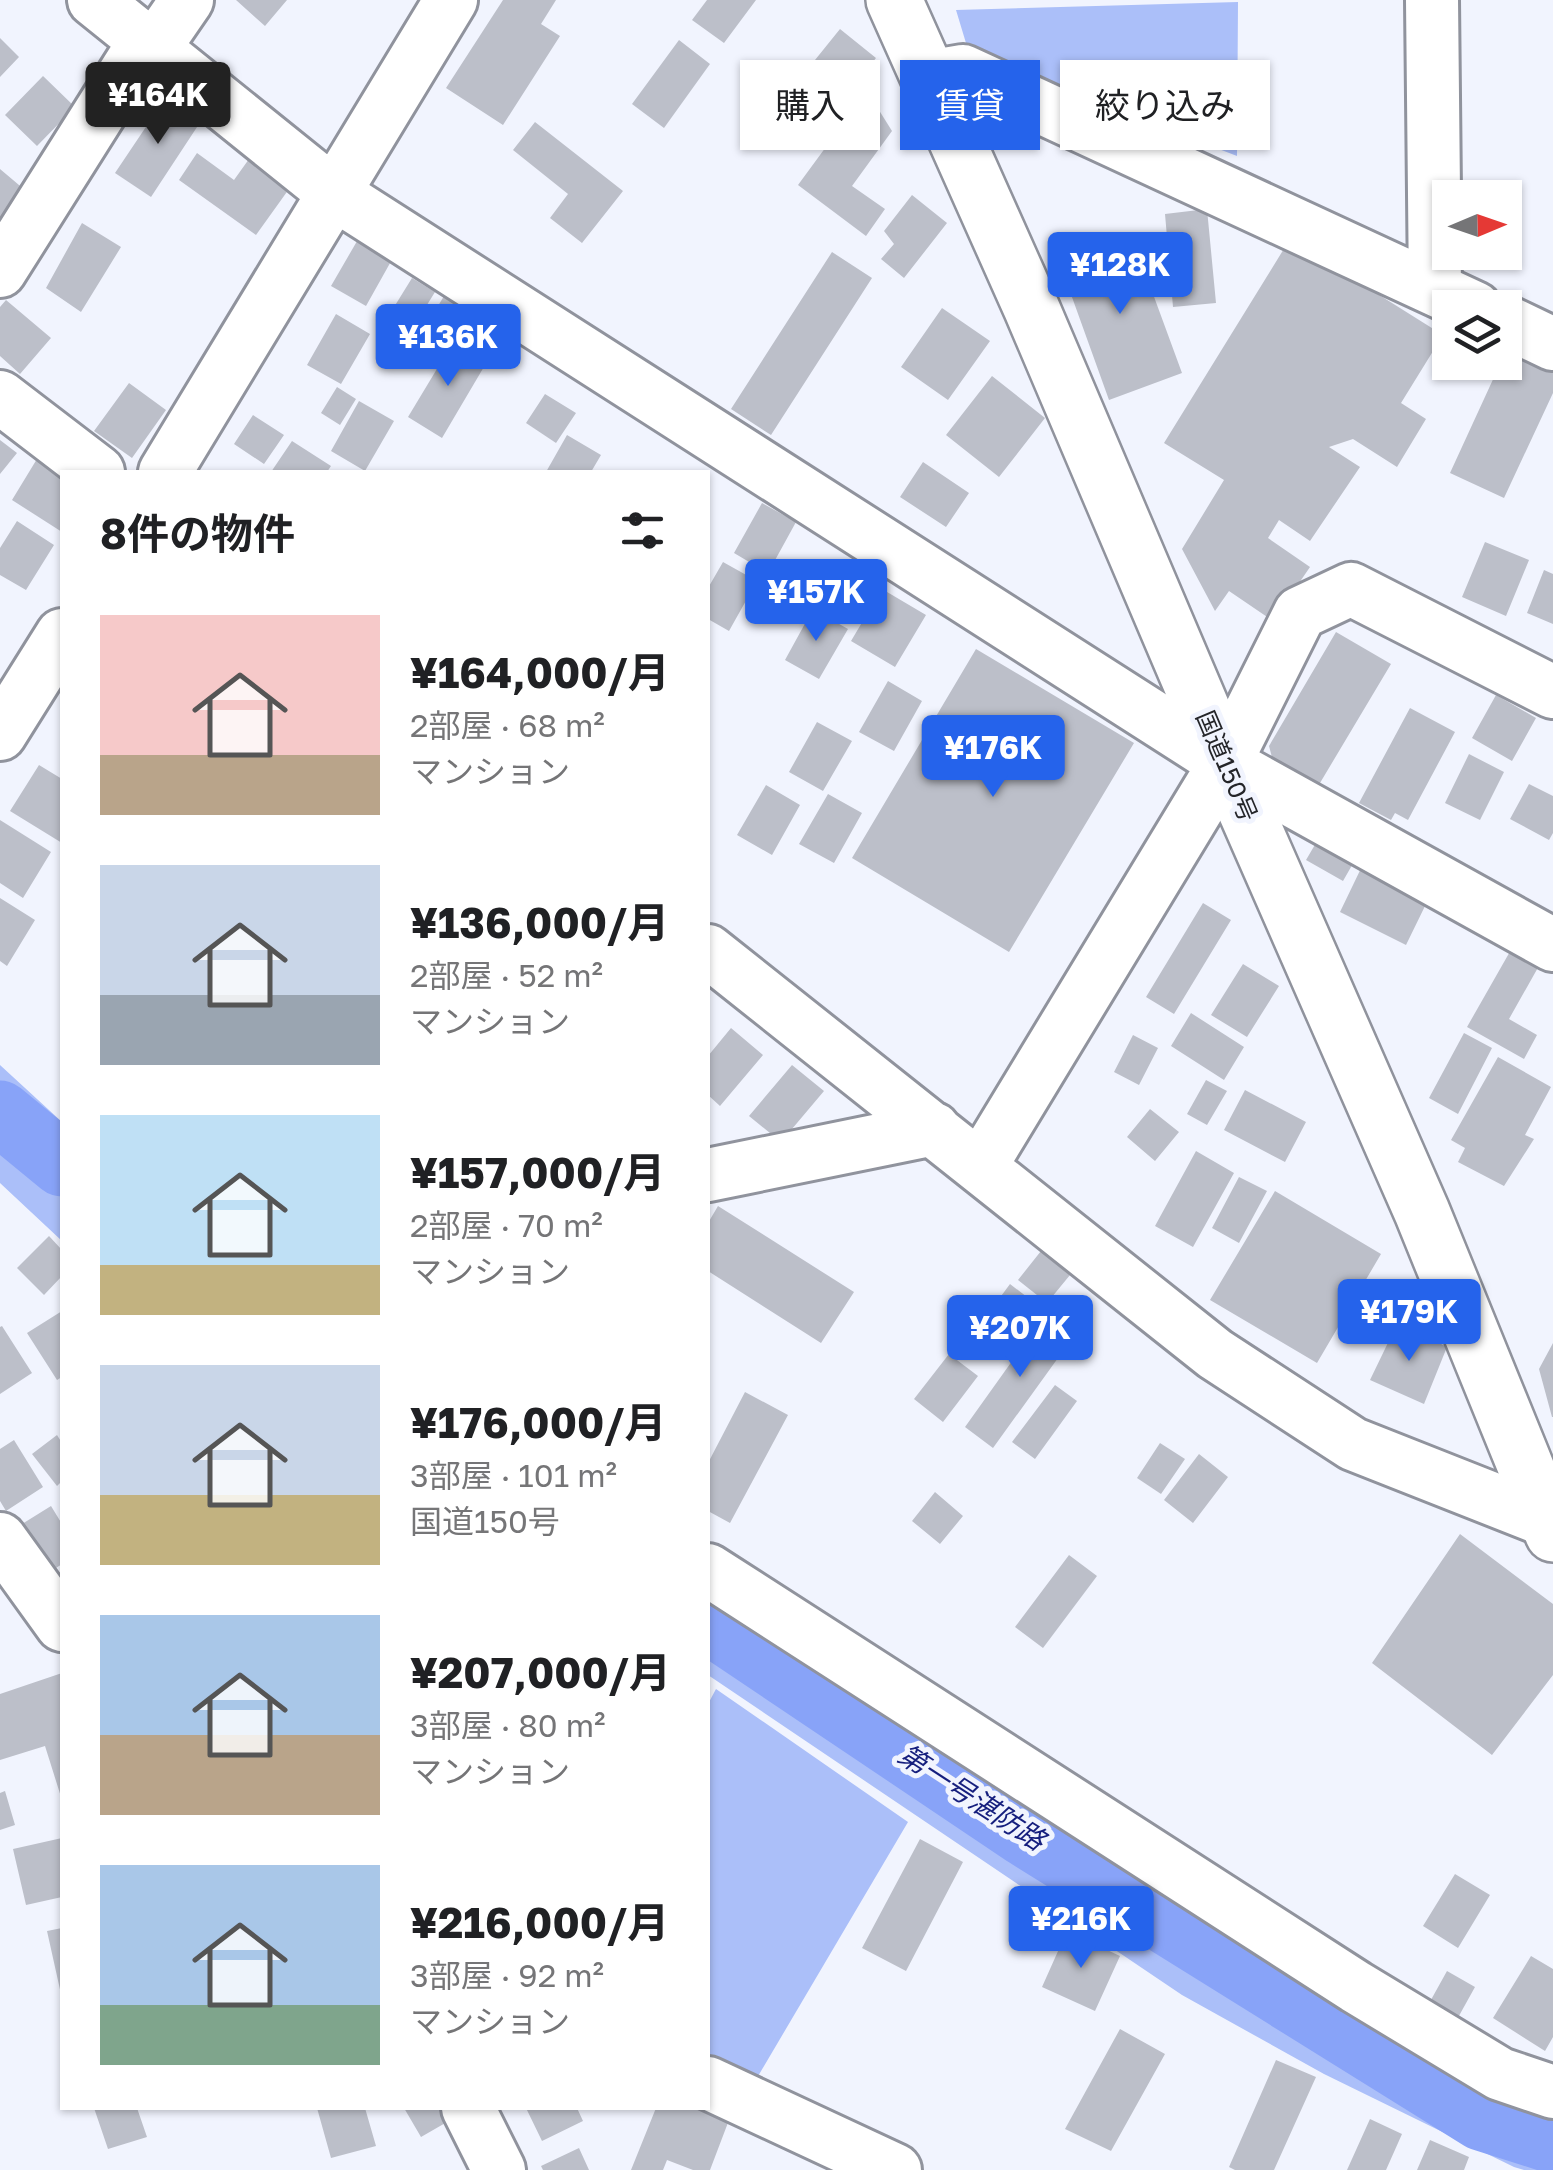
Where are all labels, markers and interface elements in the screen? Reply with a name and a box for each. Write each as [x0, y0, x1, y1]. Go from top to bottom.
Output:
chip: 購入 [740, 60, 880, 150]
chip: 賃貸 [900, 60, 1040, 150]
chip: 絞り込み [1060, 60, 1270, 150]
pin: ¥164K [88, 62, 228, 147]
text: ¥164K [107, 75, 209, 113]
north arrow [1432, 180, 1522, 270]
map controls [1432, 180, 1522, 380]
pin: ¥128K [1050, 232, 1190, 317]
text: ¥128K [1070, 245, 1170, 283]
button: layers [1432, 290, 1522, 380]
pin: ¥136K [378, 304, 518, 389]
text: ¥136K [398, 317, 498, 355]
icon: filters [615, 503, 670, 558]
text: 8件の物件 [100, 508, 295, 558]
pin: ¥157K [746, 559, 886, 644]
text: ¥157K [767, 572, 865, 610]
text: ¥164,000/月 [410, 647, 670, 697]
icon: home [180, 655, 300, 775]
text: 2部屋 · 68 m² [410, 706, 605, 744]
street label: 国道150号 [1190, 706, 1265, 826]
pin: ¥176K [923, 715, 1063, 800]
text: ¥176K [944, 728, 1042, 766]
text: マンション [410, 752, 570, 790]
text: ¥136,000/月 [410, 897, 669, 947]
icon: home [180, 905, 300, 1025]
text: 2部屋 · 52 m² [410, 956, 603, 994]
text: マンション [410, 1002, 570, 1040]
text: ¥157,000/月 [410, 1147, 665, 1197]
icon: home [180, 1155, 300, 1275]
text: 2部屋 · 70 m² [410, 1206, 603, 1244]
text: マンション [410, 1252, 570, 1290]
pin: ¥179K [1339, 1279, 1479, 1364]
text: ¥179K [1360, 1292, 1458, 1330]
pin: ¥207K [950, 1295, 1090, 1380]
text: ¥207K [969, 1308, 1071, 1346]
text: ¥176,000/月 [410, 1397, 666, 1447]
icon: home [180, 1405, 300, 1525]
text: 3部屋 · 101 m² [410, 1456, 617, 1494]
text: 国道150号 [410, 1502, 560, 1540]
text: ¥207,000/月 [410, 1647, 671, 1697]
icon: home [180, 1655, 300, 1775]
text: 3部屋 · 80 m² [410, 1706, 606, 1744]
water label: 第一号湛防路 [893, 1737, 1053, 1857]
text: マンション [410, 1752, 570, 1790]
pin: ¥216K [1011, 1886, 1151, 1971]
text: ¥216,000/月 [410, 1897, 669, 1947]
text: ¥216K [1031, 1899, 1131, 1937]
icon: home [180, 1905, 300, 2025]
text: 3部屋 · 92 m² [410, 1956, 604, 1994]
text: マンション [410, 2002, 570, 2040]

